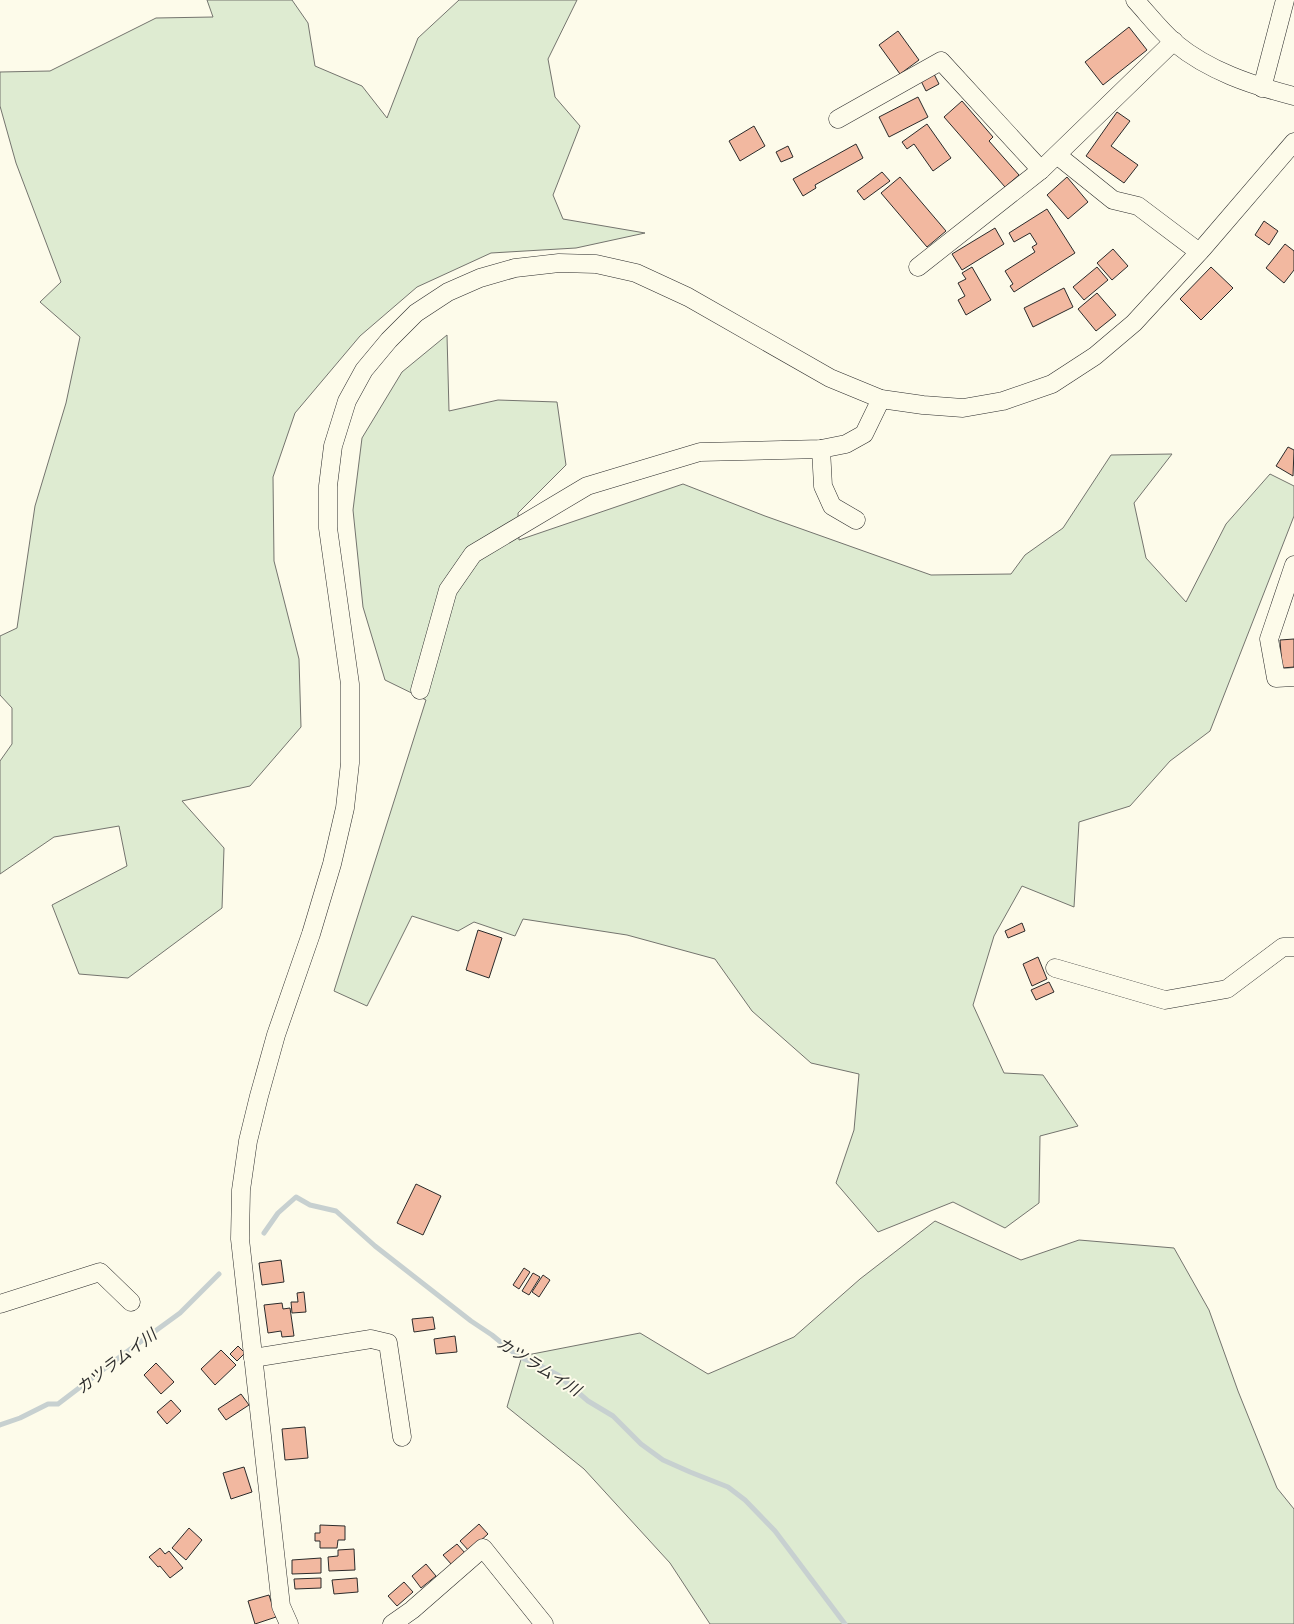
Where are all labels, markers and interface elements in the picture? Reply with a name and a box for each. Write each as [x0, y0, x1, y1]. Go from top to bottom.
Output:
water label: カツラムイ川 [71, 1322, 162, 1399]
water label: カツラムイ川 [493, 1331, 587, 1402]

